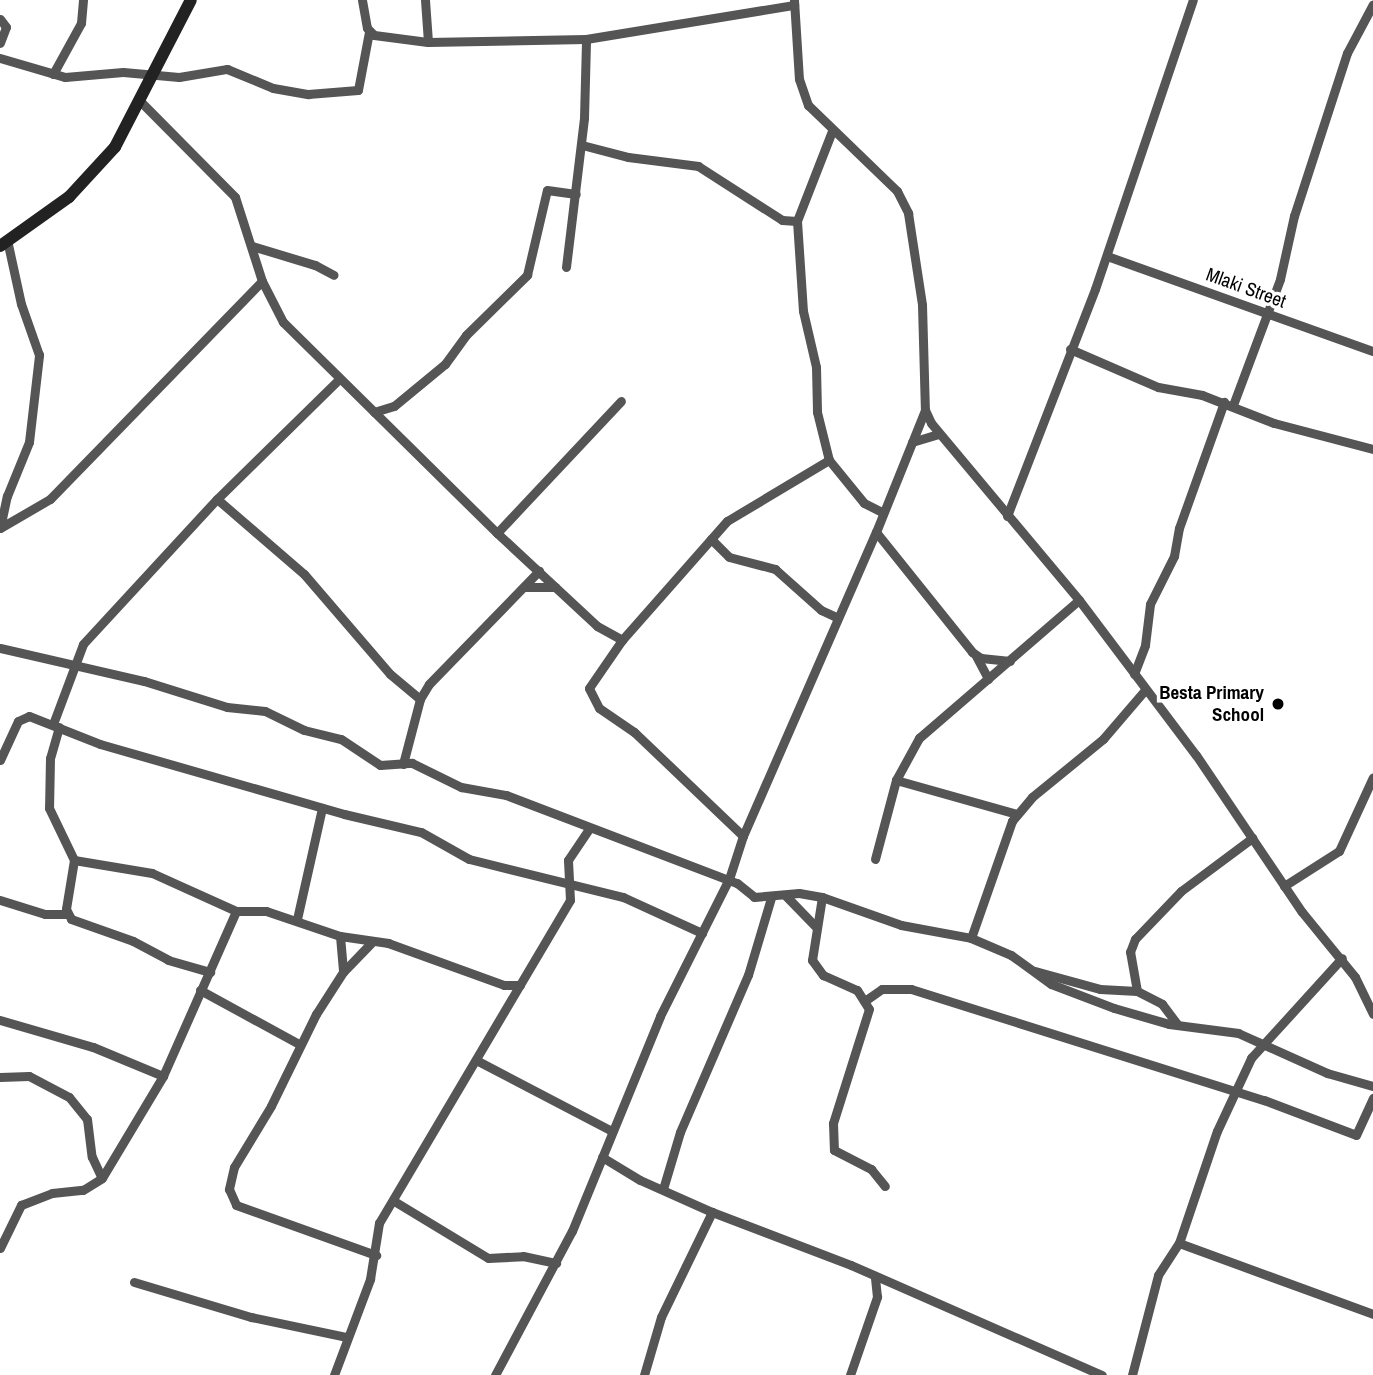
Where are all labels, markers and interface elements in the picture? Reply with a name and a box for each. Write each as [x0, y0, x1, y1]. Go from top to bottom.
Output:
street label: Mlaki Street [1203, 263, 1289, 313]
place label: Besta Primary School [1159, 682, 1264, 726]
marker: Besta Primary School [1270, 696, 1286, 712]

